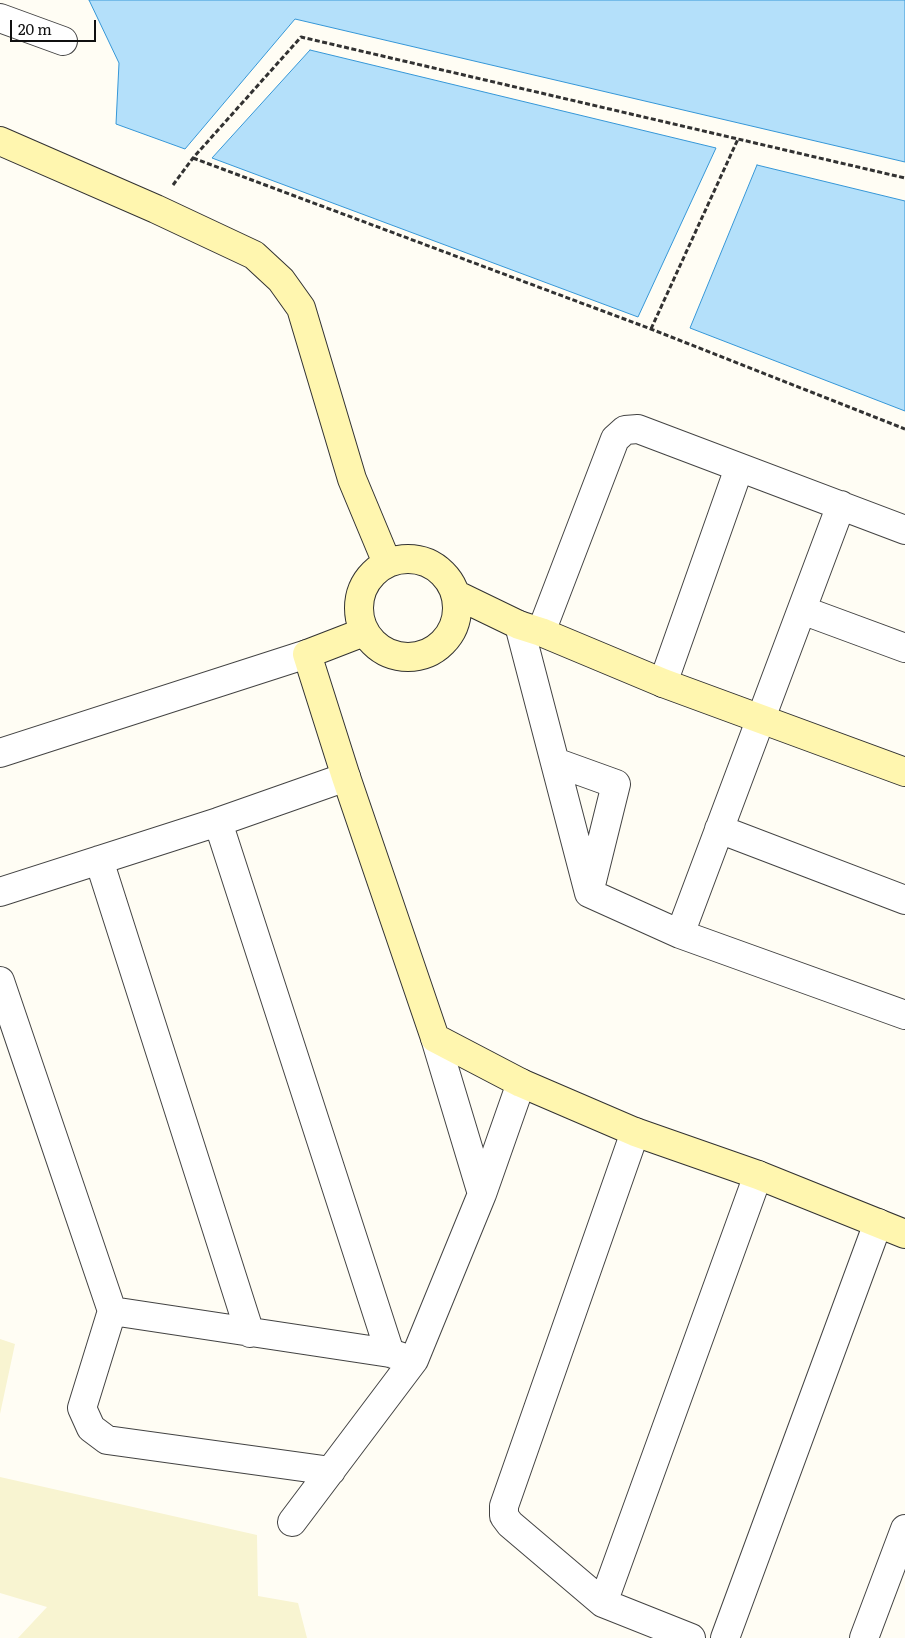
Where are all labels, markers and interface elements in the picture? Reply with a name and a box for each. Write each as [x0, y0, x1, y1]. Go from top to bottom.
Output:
scale bar [12, 10, 99, 42]
text: 20 m [18, 17, 52, 40]

